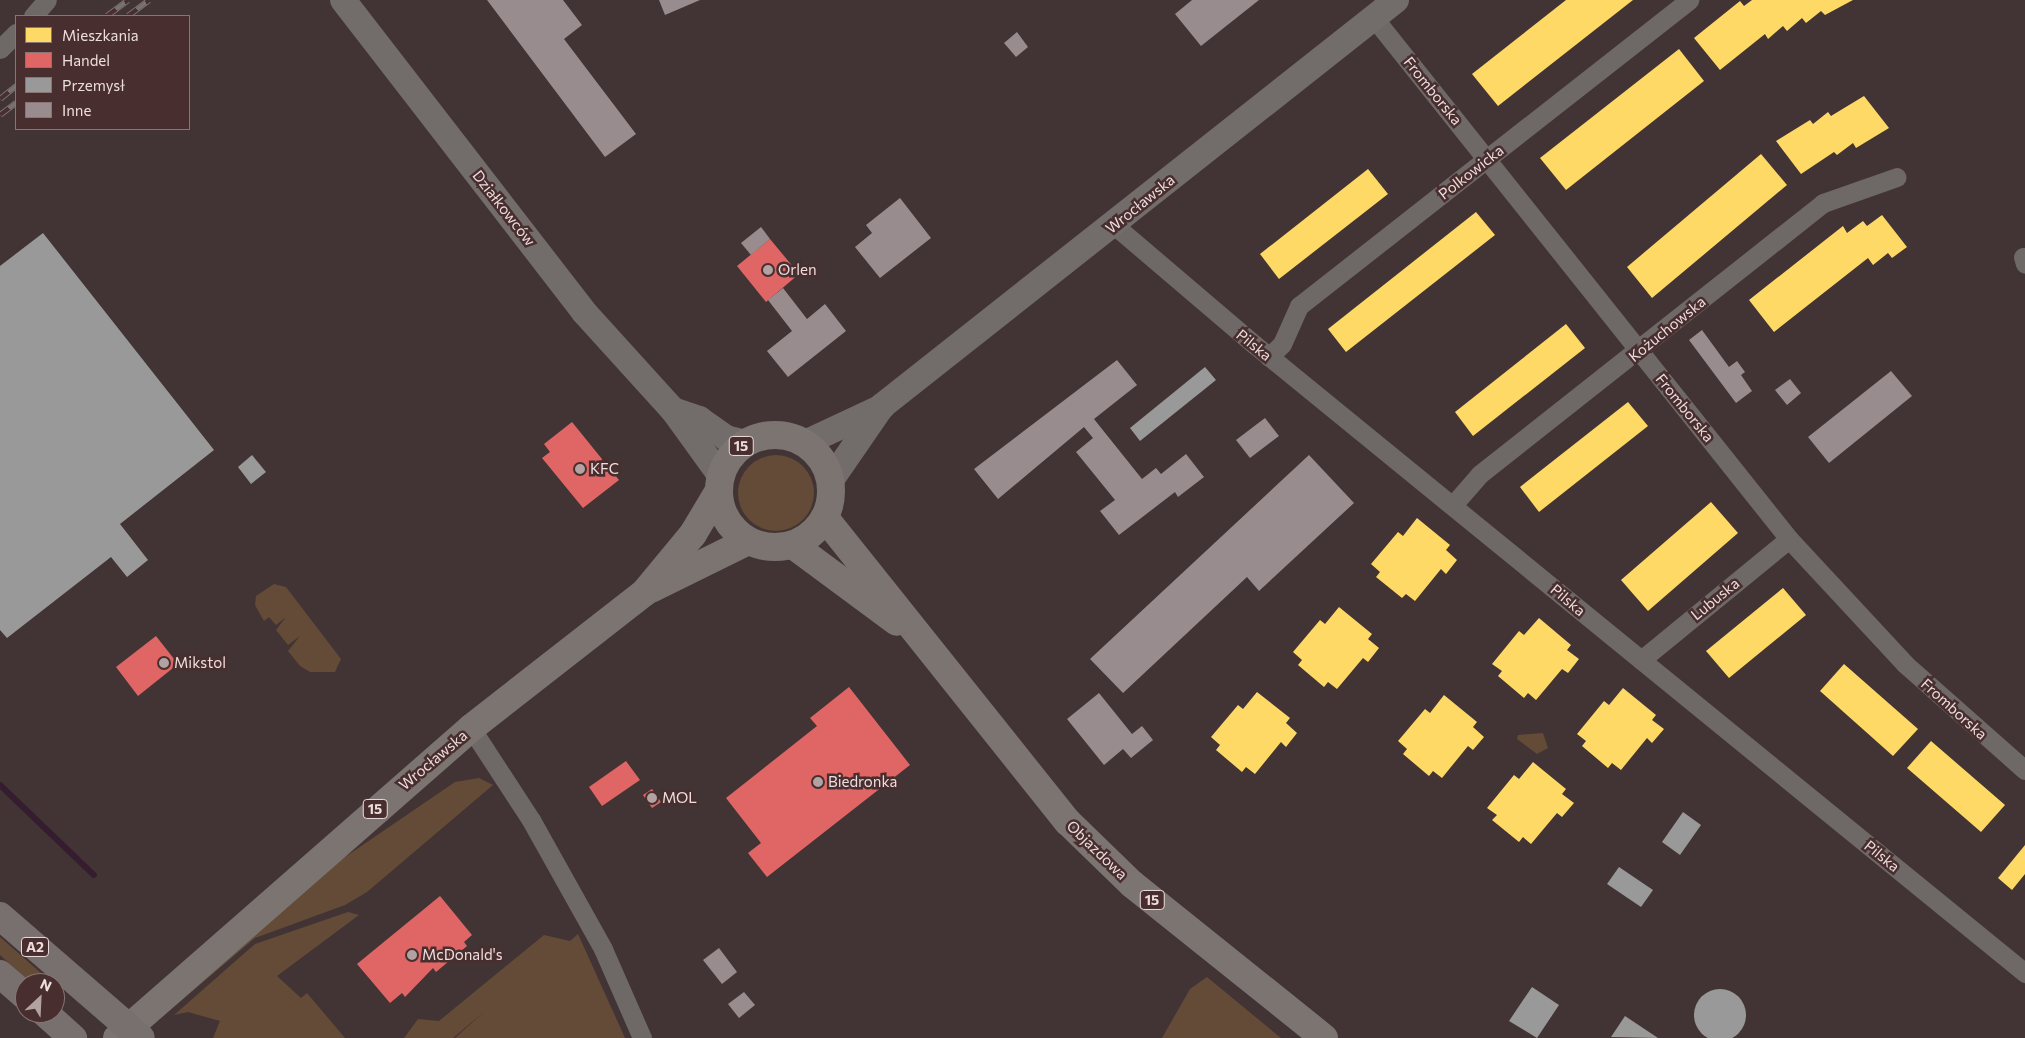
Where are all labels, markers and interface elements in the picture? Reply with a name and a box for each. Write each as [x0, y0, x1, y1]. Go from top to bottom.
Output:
legend [15, 15, 190, 130]
text: Mieszkania [62, 26, 139, 44]
text: Handel [62, 51, 110, 69]
street label: Fromborska [1400, 53, 1466, 129]
text: Przemysł [62, 76, 125, 94]
text: Inne [62, 101, 91, 119]
street label: Polkowicka [1435, 141, 1507, 203]
street label: Działkowców [469, 167, 539, 249]
street label: Wrocławska [1102, 171, 1178, 237]
place label: Orlen [778, 261, 817, 279]
marker: Orlen [762, 264, 774, 276]
street label: Kożuchowska [1625, 292, 1709, 366]
street label: Pilska [1233, 325, 1275, 365]
street label: Fromborska [1652, 370, 1718, 446]
road number: 15 [728, 434, 754, 458]
place label: KFC [590, 460, 619, 478]
marker: KFC [574, 463, 586, 475]
street label: Lubuska [1687, 574, 1743, 624]
street label: Pilska [1547, 580, 1589, 620]
place label: Mikstol [174, 654, 226, 672]
marker: Mikstol [158, 657, 170, 669]
street label: Fromborska [1917, 675, 1991, 743]
street label: Wrocławska [395, 726, 471, 794]
place label: Biedronka [828, 773, 897, 791]
marker: Biedronka [812, 776, 824, 788]
place label: MOL [662, 789, 697, 807]
marker: MOL [646, 792, 658, 804]
road number: 15 [362, 798, 388, 821]
street label: Objazdowa [1063, 817, 1131, 883]
street label: Pilska [1861, 836, 1903, 876]
road number: 15 [1140, 888, 1164, 912]
road number: A2 [20, 936, 50, 959]
place label: McDonald's [422, 946, 503, 964]
marker: McDonald's [406, 949, 418, 961]
north arrow [15, 973, 65, 1023]
text: N [38, 975, 54, 995]

